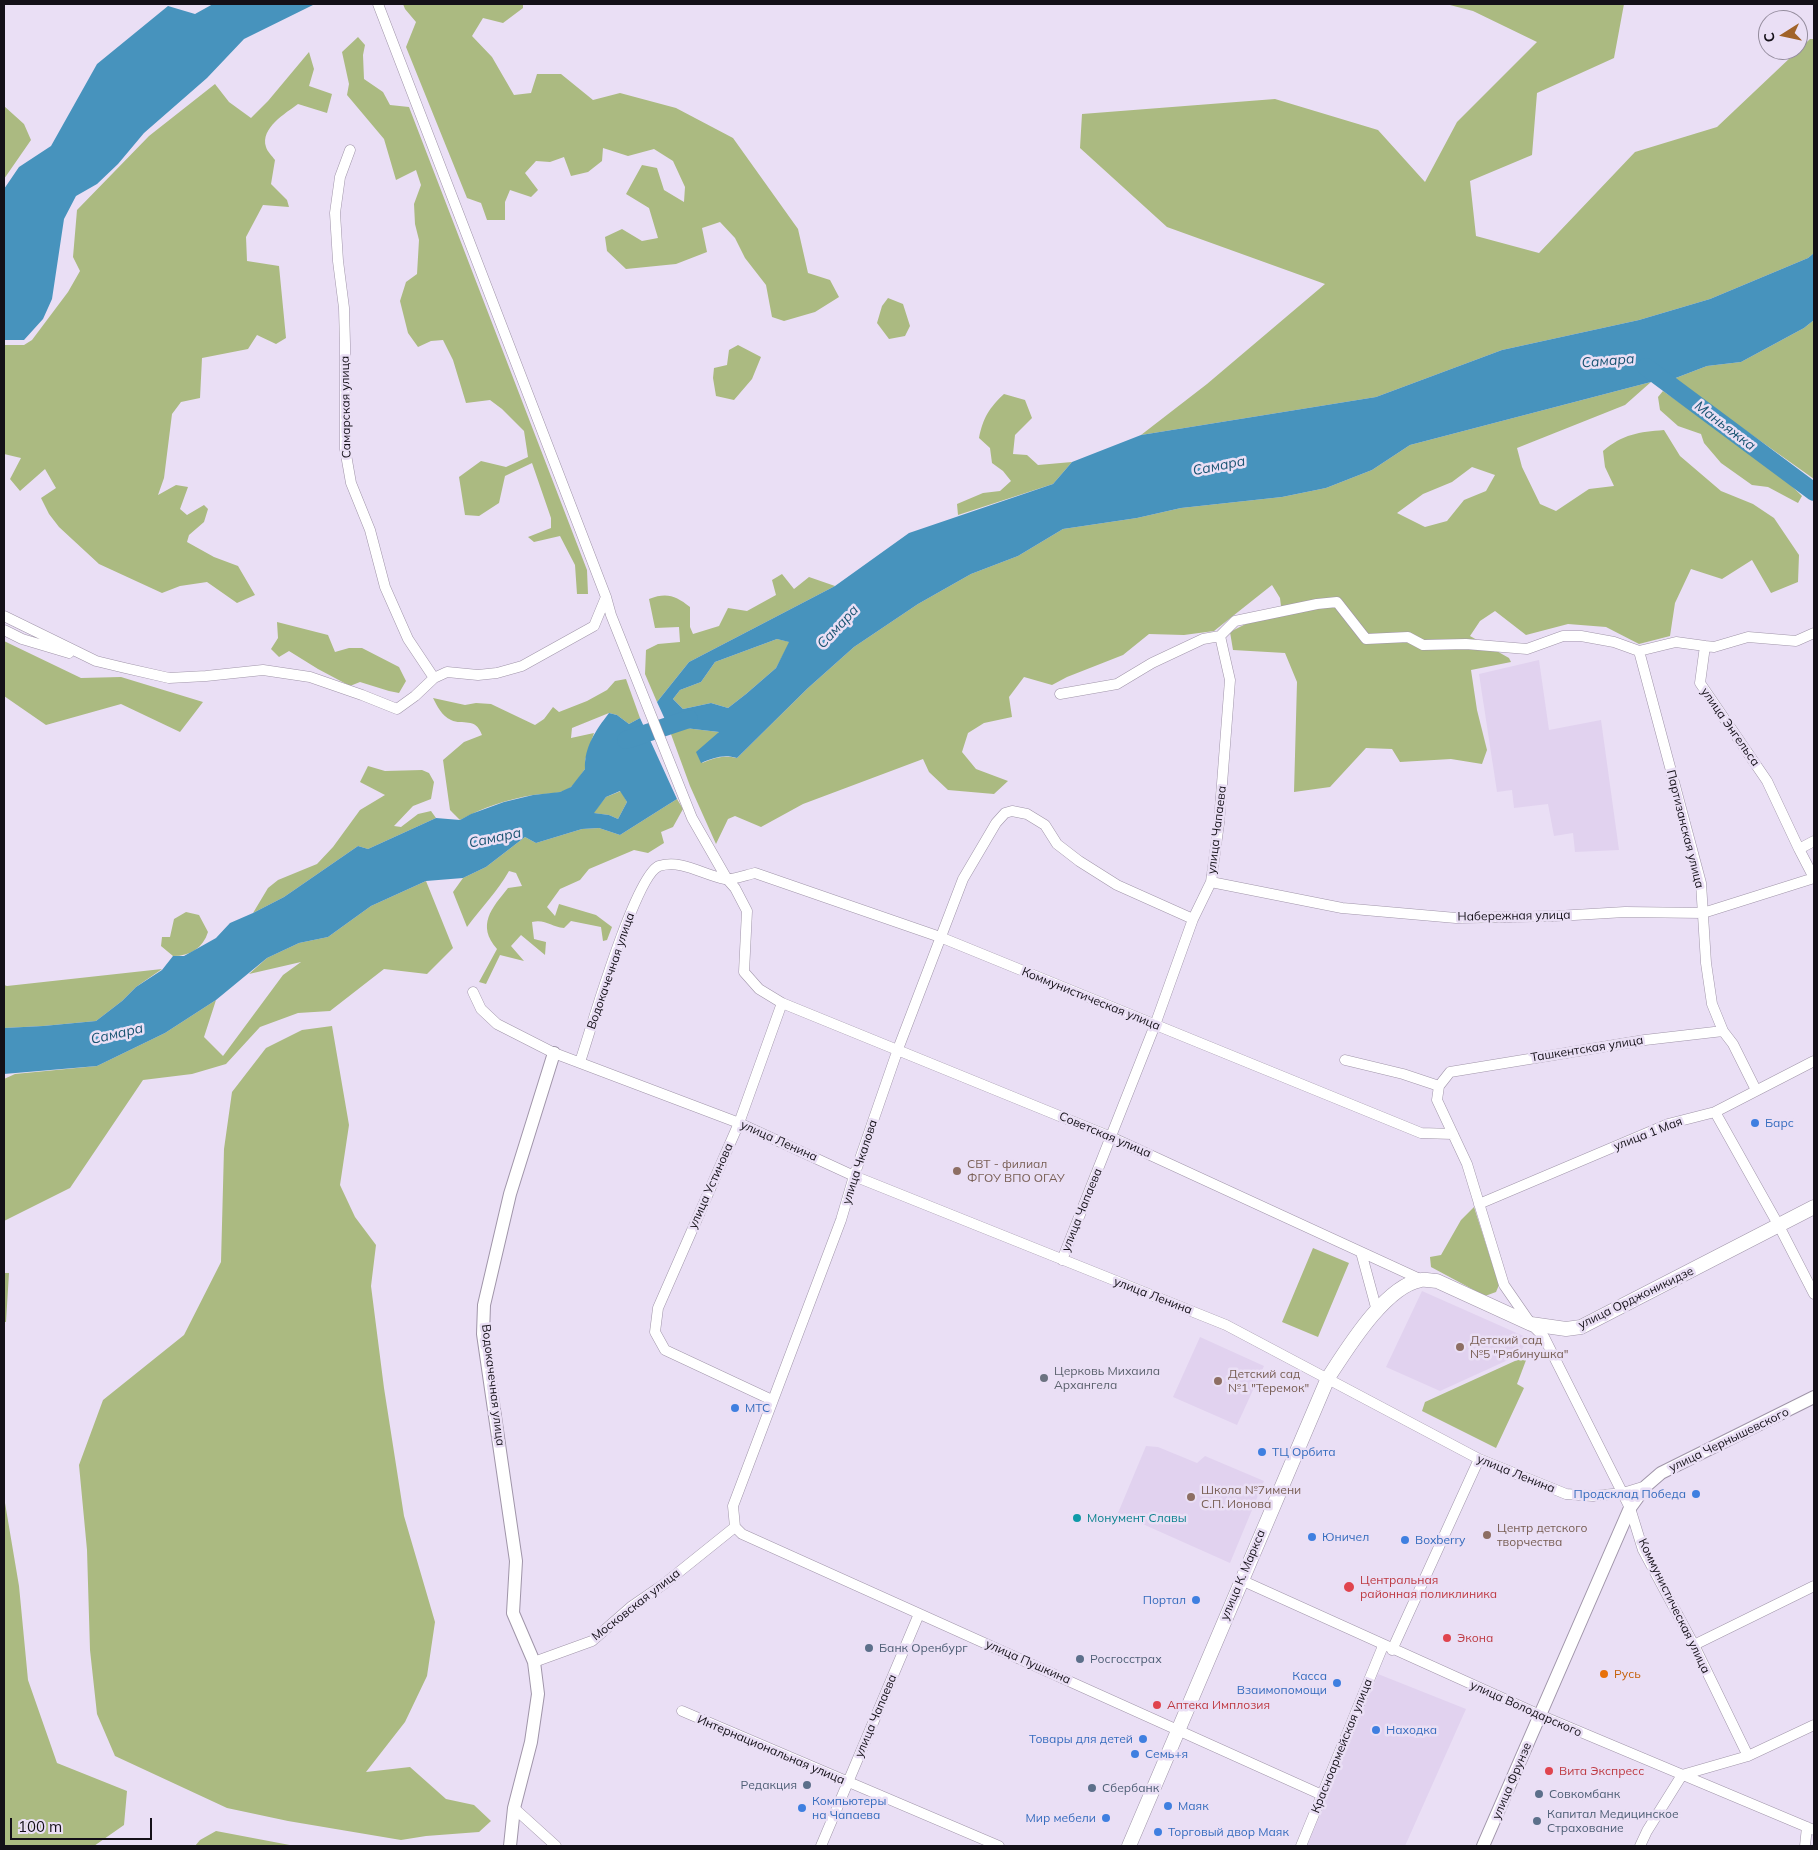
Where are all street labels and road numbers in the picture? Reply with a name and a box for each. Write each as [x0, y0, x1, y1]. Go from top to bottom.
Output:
street label: Самарская улица [338, 356, 354, 458]
street label: улица Энгельса [1698, 685, 1762, 769]
street label: Партизанская улица [1663, 768, 1707, 890]
street label: улица Чапаева [1204, 785, 1230, 875]
street label: Набережная улица [1457, 908, 1571, 924]
street label: Водокачечная улица [584, 911, 638, 1031]
street label: Коммунистическая улица [1020, 965, 1162, 1033]
street label: Ташкентская улица [1530, 1033, 1644, 1065]
street label: Советская улица [1057, 1109, 1153, 1161]
street label: улица 1 Мая [1612, 1114, 1684, 1154]
street label: улица Ленина [738, 1118, 820, 1164]
street label: улица Чкалова [840, 1118, 880, 1206]
street label: улица Устинова [686, 1141, 736, 1231]
street label: улица Чапаева [1059, 1166, 1105, 1254]
street label: улица Орджоникидзе [1576, 1264, 1696, 1332]
street label: улица Ленина [1112, 1274, 1194, 1318]
street label: Водокачечная улица [478, 1323, 508, 1447]
street label: улица Чернышевского [1667, 1405, 1791, 1475]
street label: улица Ленина [1475, 1452, 1557, 1496]
street label: улица К. Маркса [1217, 1528, 1269, 1622]
street label: Коммунистическая улица [1635, 1536, 1713, 1676]
street label: Московская улица [589, 1566, 683, 1644]
street label: улица Пушкина [983, 1637, 1073, 1687]
street label: улица Чапаева [852, 1672, 900, 1760]
street label: Красноармейская улица [1308, 1677, 1376, 1815]
street label: улица Володарского [1468, 1678, 1584, 1740]
street label: Интернациональная улица [695, 1712, 847, 1788]
street label: улица Фрунзе [1489, 1740, 1535, 1822]

